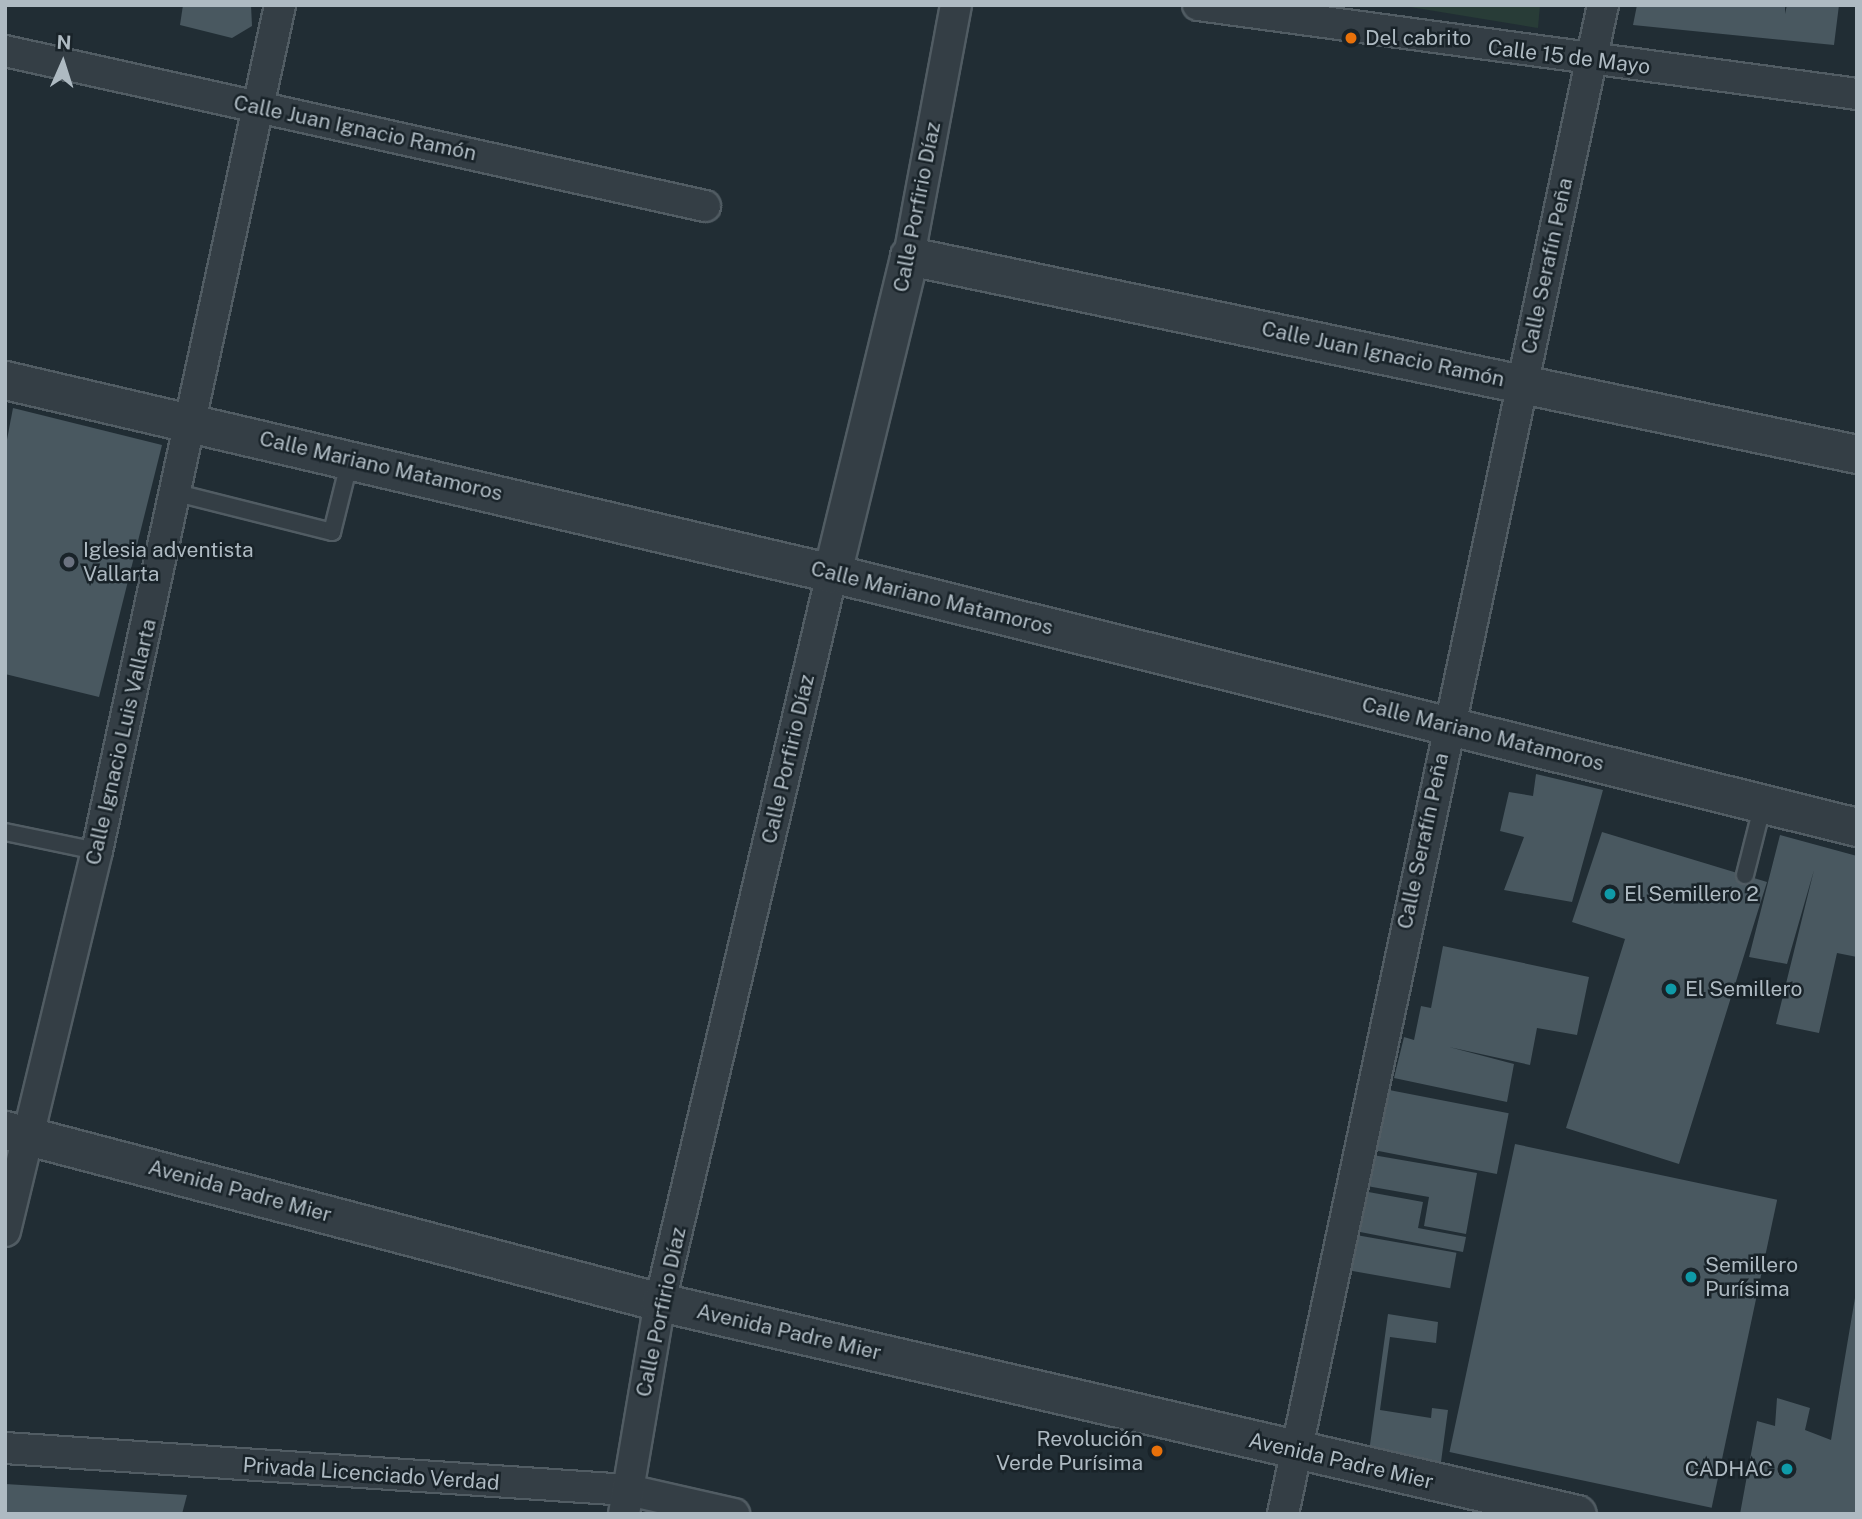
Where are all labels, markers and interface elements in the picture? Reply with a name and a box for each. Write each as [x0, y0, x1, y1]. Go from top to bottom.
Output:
place label: Del cabrito [1365, 25, 1472, 51]
north arrow [28, 28, 98, 98]
marker: Del cabrito [1343, 30, 1359, 46]
text: N [56, 31, 72, 53]
street label: Calle 15 de Mayo [1486, 34, 1652, 80]
street label: Calle Juan Ignacio Ramón [231, 90, 479, 166]
street label: Calle Porfirio Díaz [888, 120, 946, 294]
street label: Calle Serafín Peña [1516, 176, 1578, 356]
street label: Calle Juan Ignacio Ramón [1259, 316, 1507, 392]
street label: Calle Mariano Matamoros [257, 426, 505, 506]
place label: Iglesia adventista Vallarta [83, 537, 254, 587]
marker: Iglesia adventista Vallarta [61, 554, 77, 570]
street label: Calle Mariano Matamoros [808, 556, 1056, 640]
street label: Calle Ignacio Luis Vallarta [80, 616, 162, 868]
street label: Calle Porfirio Díaz [756, 672, 820, 846]
street label: Calle Mariano Matamoros [1359, 692, 1607, 776]
street label: Calle Serafín Peña [1392, 751, 1454, 931]
place label: El Semillero 2 [1624, 881, 1759, 907]
marker: El Semillero 2 [1602, 886, 1618, 902]
place label: El Semillero [1685, 976, 1802, 1002]
marker: El Semillero [1663, 981, 1679, 997]
street label: Avenida Padre Mier [146, 1154, 334, 1228]
street label: Calle Porfirio Díaz [631, 1225, 691, 1399]
place label: Semillero Purísima [1705, 1252, 1798, 1302]
marker: Semillero Purísima [1683, 1269, 1699, 1285]
street label: Avenida Padre Mier [694, 1298, 884, 1366]
place label: Revolución Verde Purísima [996, 1426, 1143, 1476]
street label: Avenida Padre Mier [1246, 1427, 1436, 1495]
marker: Revolución Verde Purísima [1149, 1443, 1165, 1459]
street label: Privada Licenciado Verdad [241, 1452, 501, 1496]
place label: CADHAC [1685, 1456, 1773, 1482]
marker: CADHAC [1779, 1461, 1795, 1477]

